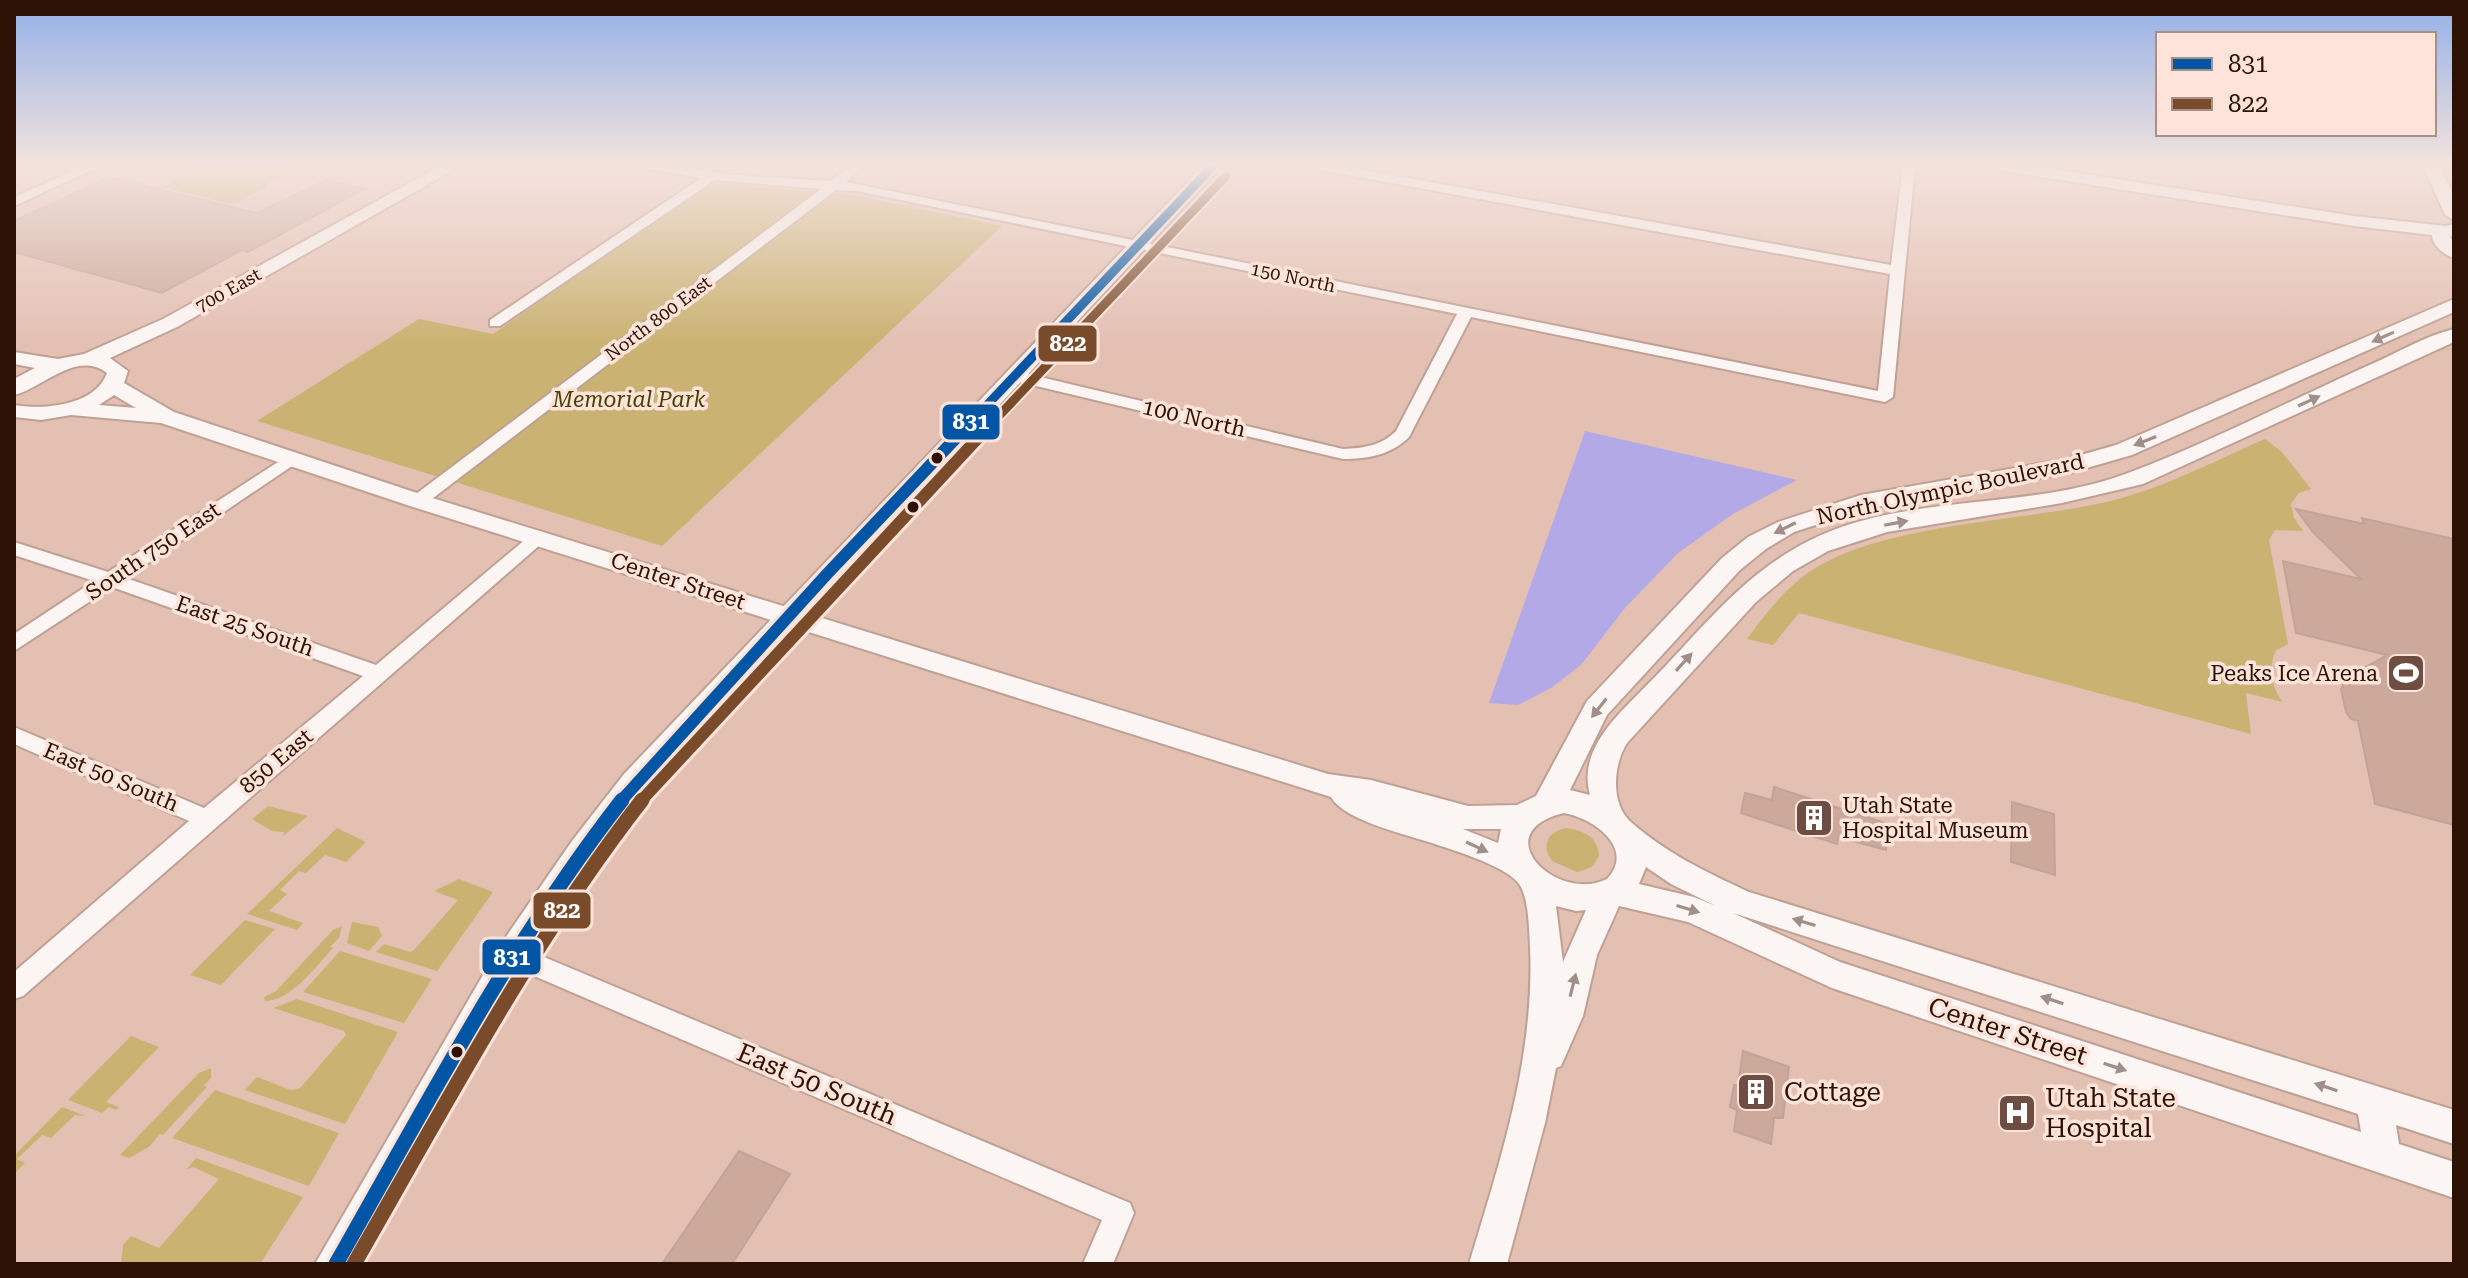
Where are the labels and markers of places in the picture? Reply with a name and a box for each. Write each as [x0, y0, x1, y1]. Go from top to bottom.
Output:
unlabelled marker [929, 450, 945, 466]
unlabelled marker [905, 499, 921, 515]
sports icon: Peaks Ice Arena [2385, 652, 2427, 694]
place label: Peaks Ice Arena [2210, 661, 2378, 686]
place label: Utah State Hospital Museum [1842, 793, 2029, 843]
building icon: Utah State Hospital Museum [1793, 797, 1835, 839]
unlabelled marker [449, 1044, 465, 1060]
building icon: Cottage [1735, 1071, 1777, 1113]
place label: Cottage [1784, 1077, 1881, 1107]
place label: Utah State Hospital [2045, 1083, 2176, 1143]
hospital icon: Utah State Hospital [1996, 1092, 2038, 1134]

